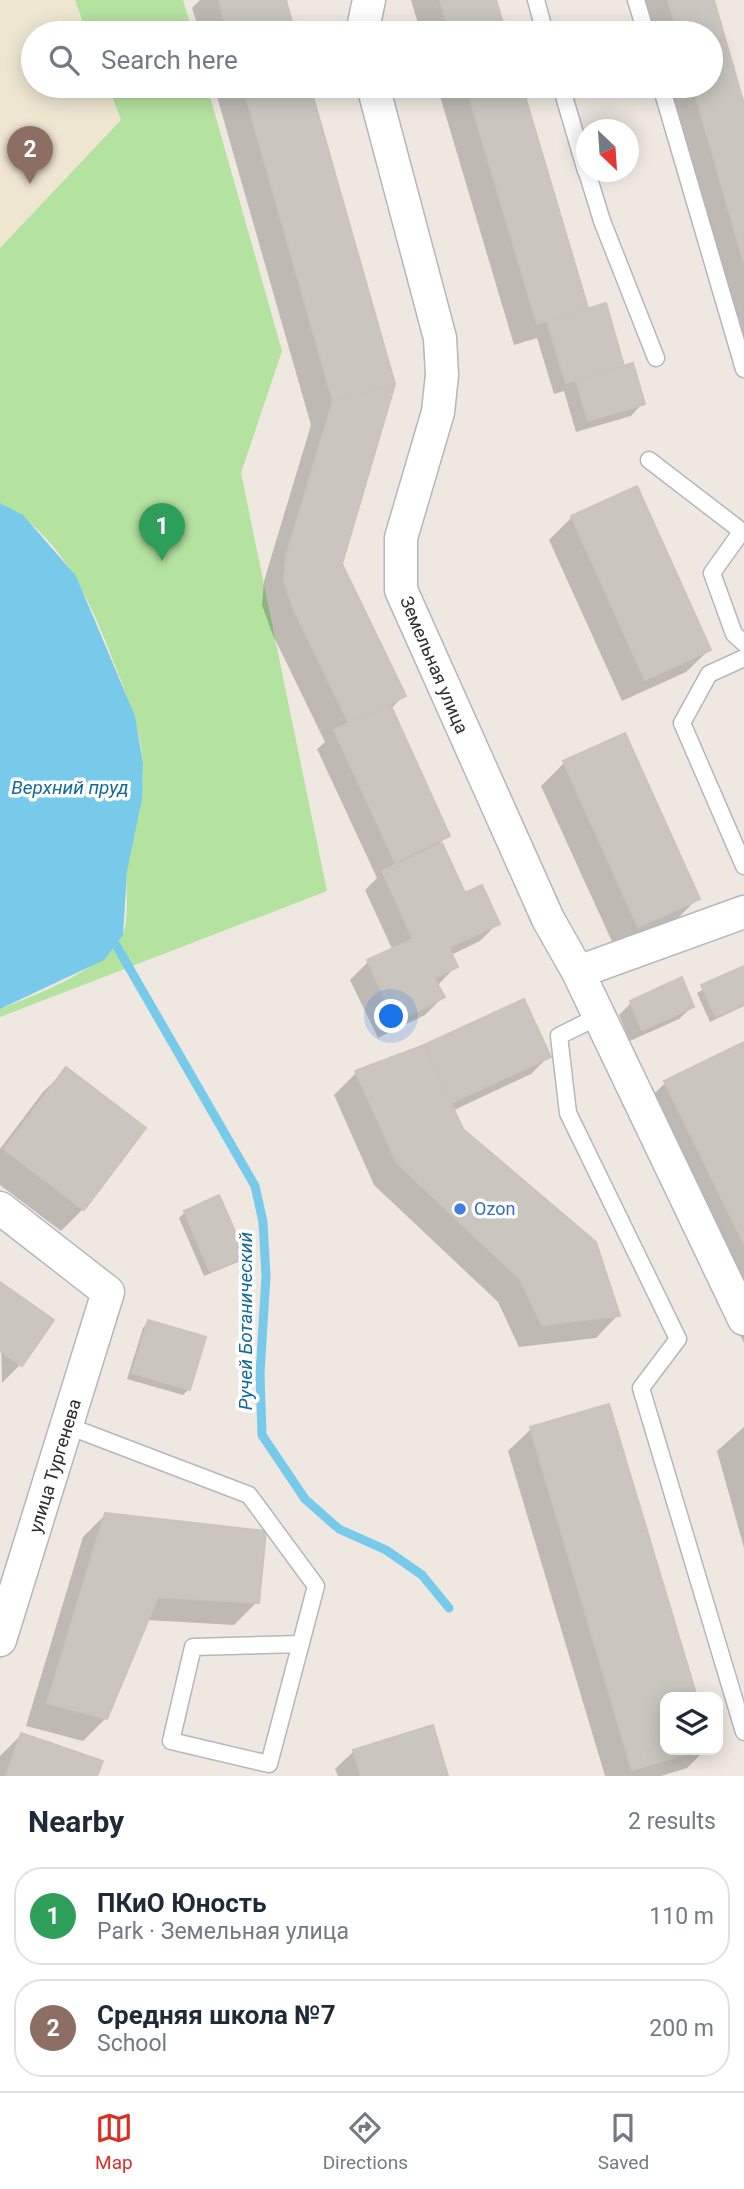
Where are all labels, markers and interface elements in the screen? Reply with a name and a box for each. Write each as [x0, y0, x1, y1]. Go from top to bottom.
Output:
search box [21, 21, 723, 98]
icon: search [45, 41, 83, 79]
text: Search here [101, 45, 238, 75]
north arrow [576, 119, 639, 182]
pin: 2 [7, 126, 53, 184]
pin: 1 [139, 503, 185, 561]
street label: Земельная улица [396, 593, 473, 737]
water label: Верхний пруд [11, 776, 129, 799]
your location [374, 999, 408, 1033]
place label: Ozon [474, 1198, 515, 1219]
marker: Ozon [452, 1201, 468, 1217]
water label: Ручей Ботанический [234, 1231, 257, 1410]
street label: улица Тургенева [24, 1396, 85, 1535]
map controls [660, 1692, 723, 1755]
button: layers [660, 1692, 723, 1755]
text: Nearby [28, 1804, 124, 1839]
text: 2 results [628, 1808, 716, 1835]
text: ПКиО Юность [97, 1888, 267, 1918]
text: 1 [46, 1903, 60, 1930]
text: 110 m [649, 1903, 714, 1930]
text: Park · Земельная улица [97, 1918, 349, 1945]
text: Средняя школа №7 [97, 2000, 336, 2030]
text: 2 [46, 2015, 60, 2042]
text: 200 m [649, 2015, 714, 2042]
text: School [97, 2030, 167, 2057]
tab: Map [95, 2109, 133, 2174]
tab: Directions [323, 2109, 408, 2174]
tab: Saved [598, 2109, 649, 2174]

